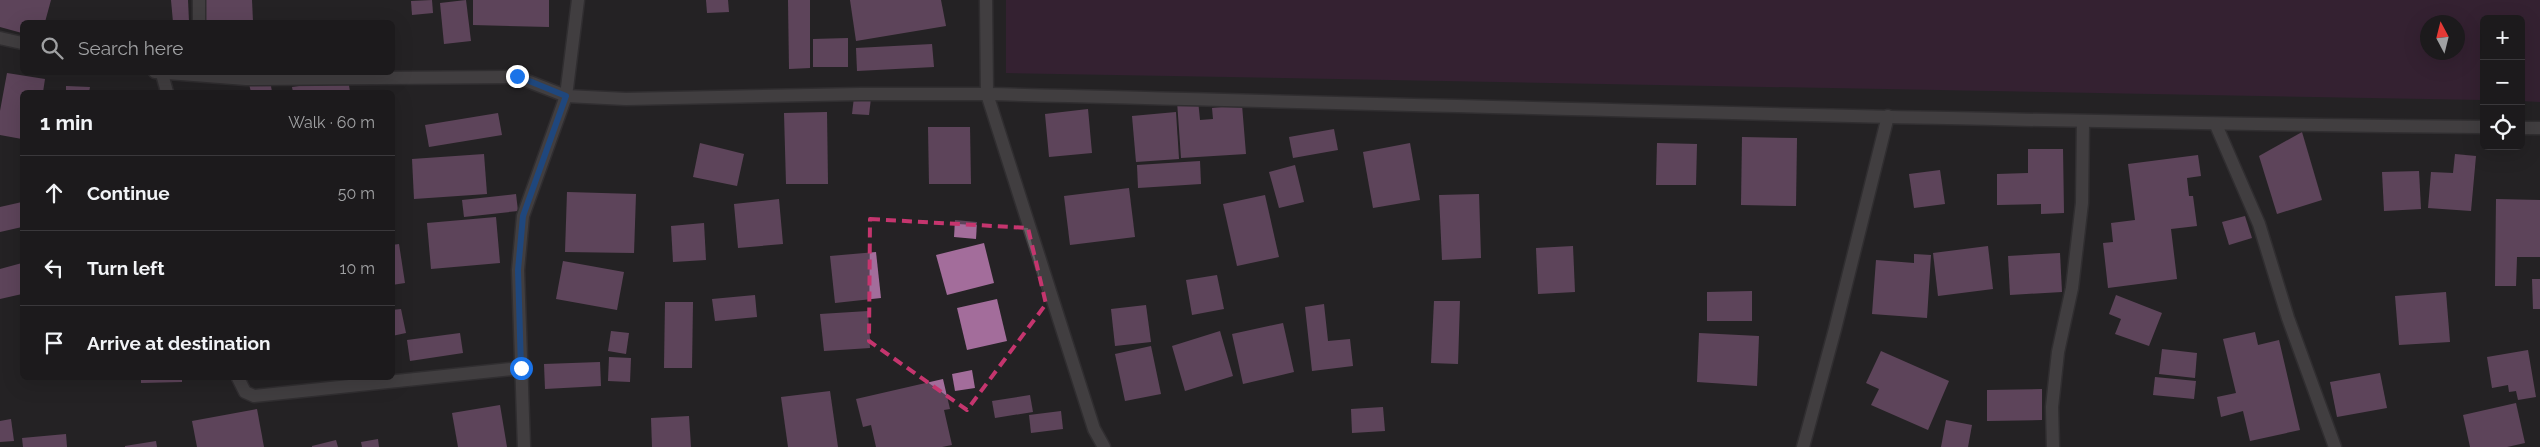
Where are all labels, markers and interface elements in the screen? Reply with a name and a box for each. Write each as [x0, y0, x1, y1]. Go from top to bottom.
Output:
north arrow [2420, 15, 2465, 60]
map controls [2480, 15, 2525, 150]
button: + [2480, 15, 2525, 60]
search box [20, 20, 395, 75]
icon: search [38, 34, 66, 62]
text: Search here [78, 37, 184, 59]
button: − [2480, 60, 2525, 105]
route end [506, 65, 529, 88]
button: locate [2480, 105, 2525, 150]
text: 1 min [40, 110, 93, 135]
text: Walk · 60 m [288, 113, 375, 132]
icon: ahead [40, 179, 68, 207]
text: Continue [87, 182, 170, 204]
text: 50 m [338, 184, 375, 203]
icon: left [40, 254, 68, 282]
text: Turn left [87, 257, 164, 279]
text: 10 m [340, 259, 375, 278]
icon: arrive [40, 329, 68, 357]
text: Arrive at destination [87, 332, 271, 354]
route start [510, 357, 533, 380]

